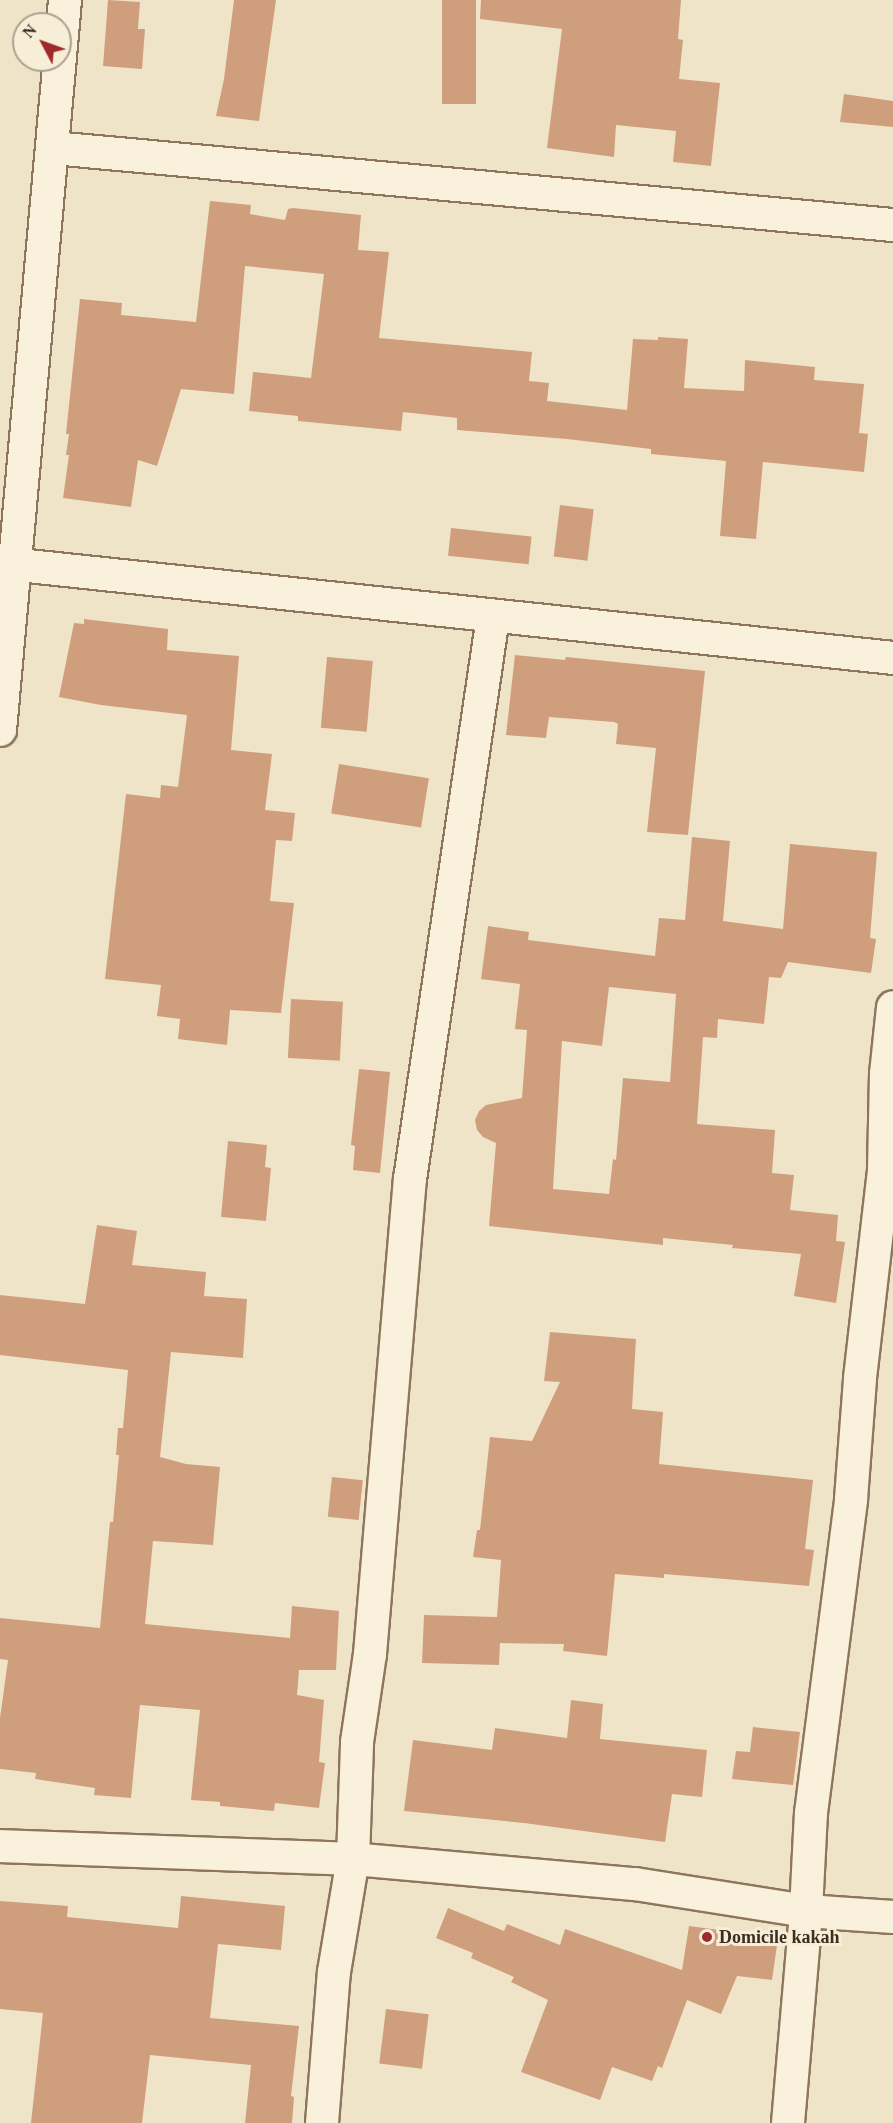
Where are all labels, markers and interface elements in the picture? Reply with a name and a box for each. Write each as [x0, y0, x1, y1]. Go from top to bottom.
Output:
north arrow [12, 12, 72, 72]
text: N [19, 21, 40, 41]
place label: Domicile kakah [719, 1926, 858, 1948]
marker: Domicile kakah [700, 1930, 714, 1944]

